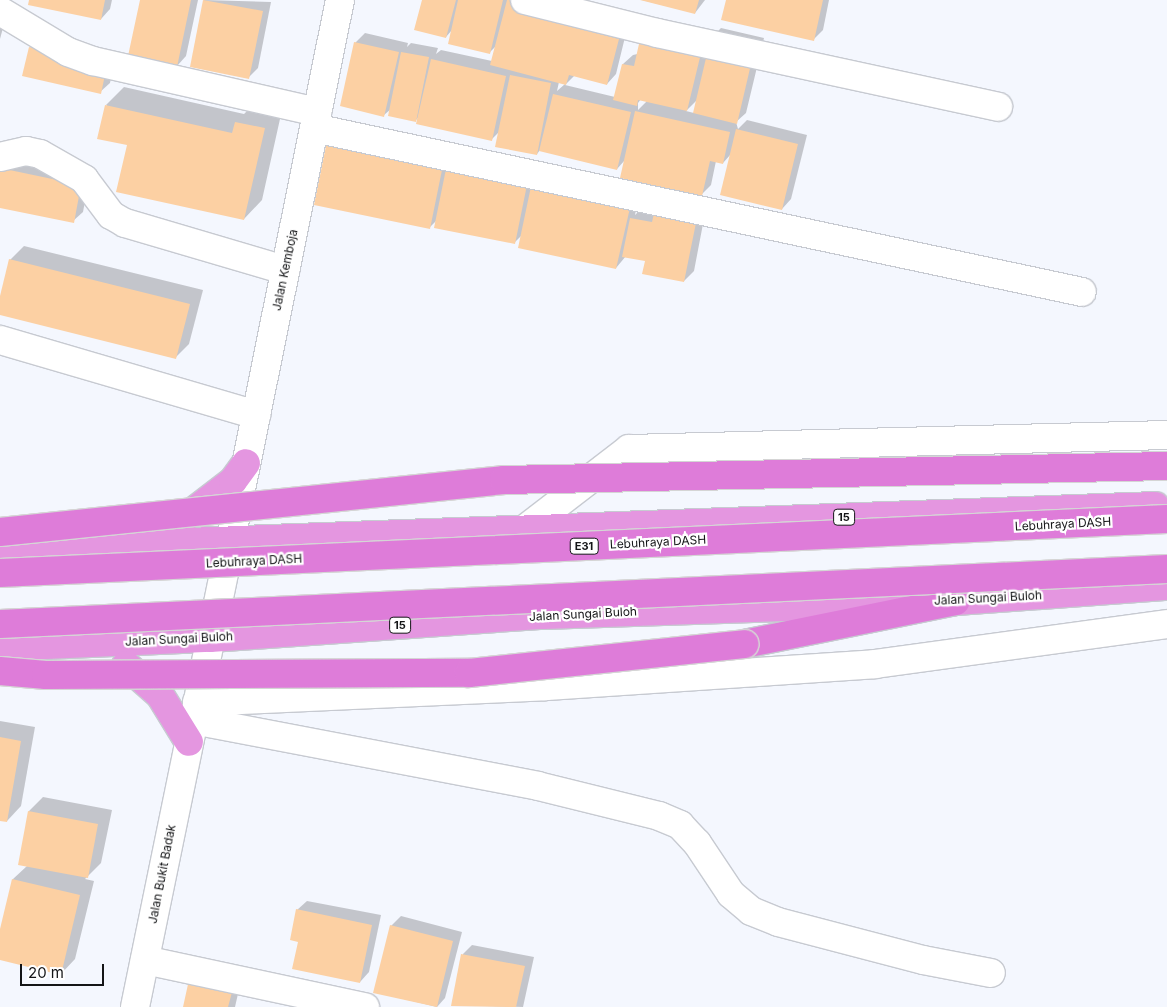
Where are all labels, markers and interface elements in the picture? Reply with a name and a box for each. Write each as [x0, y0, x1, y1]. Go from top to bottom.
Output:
street label: Jalan Kemboja [269, 228, 301, 312]
road number: 15 [833, 508, 855, 526]
street label: Lebuhraya DASH [1015, 514, 1111, 534]
street label: Lebuhraya DASH [610, 532, 706, 552]
road number: E31 [569, 538, 599, 554]
street label: Lebuhraya DASH [206, 551, 302, 571]
street label: Jalan Sungai Buloh [934, 588, 1042, 608]
street label: Jalan Sungai Buloh [529, 604, 637, 624]
road number: 15 [389, 616, 411, 634]
street label: Jalan Sungai Buloh [125, 629, 233, 649]
street label: Jalan Bukit Badak [145, 823, 179, 925]
scale bar [22, 954, 106, 986]
text: 20 m [28, 963, 64, 982]

